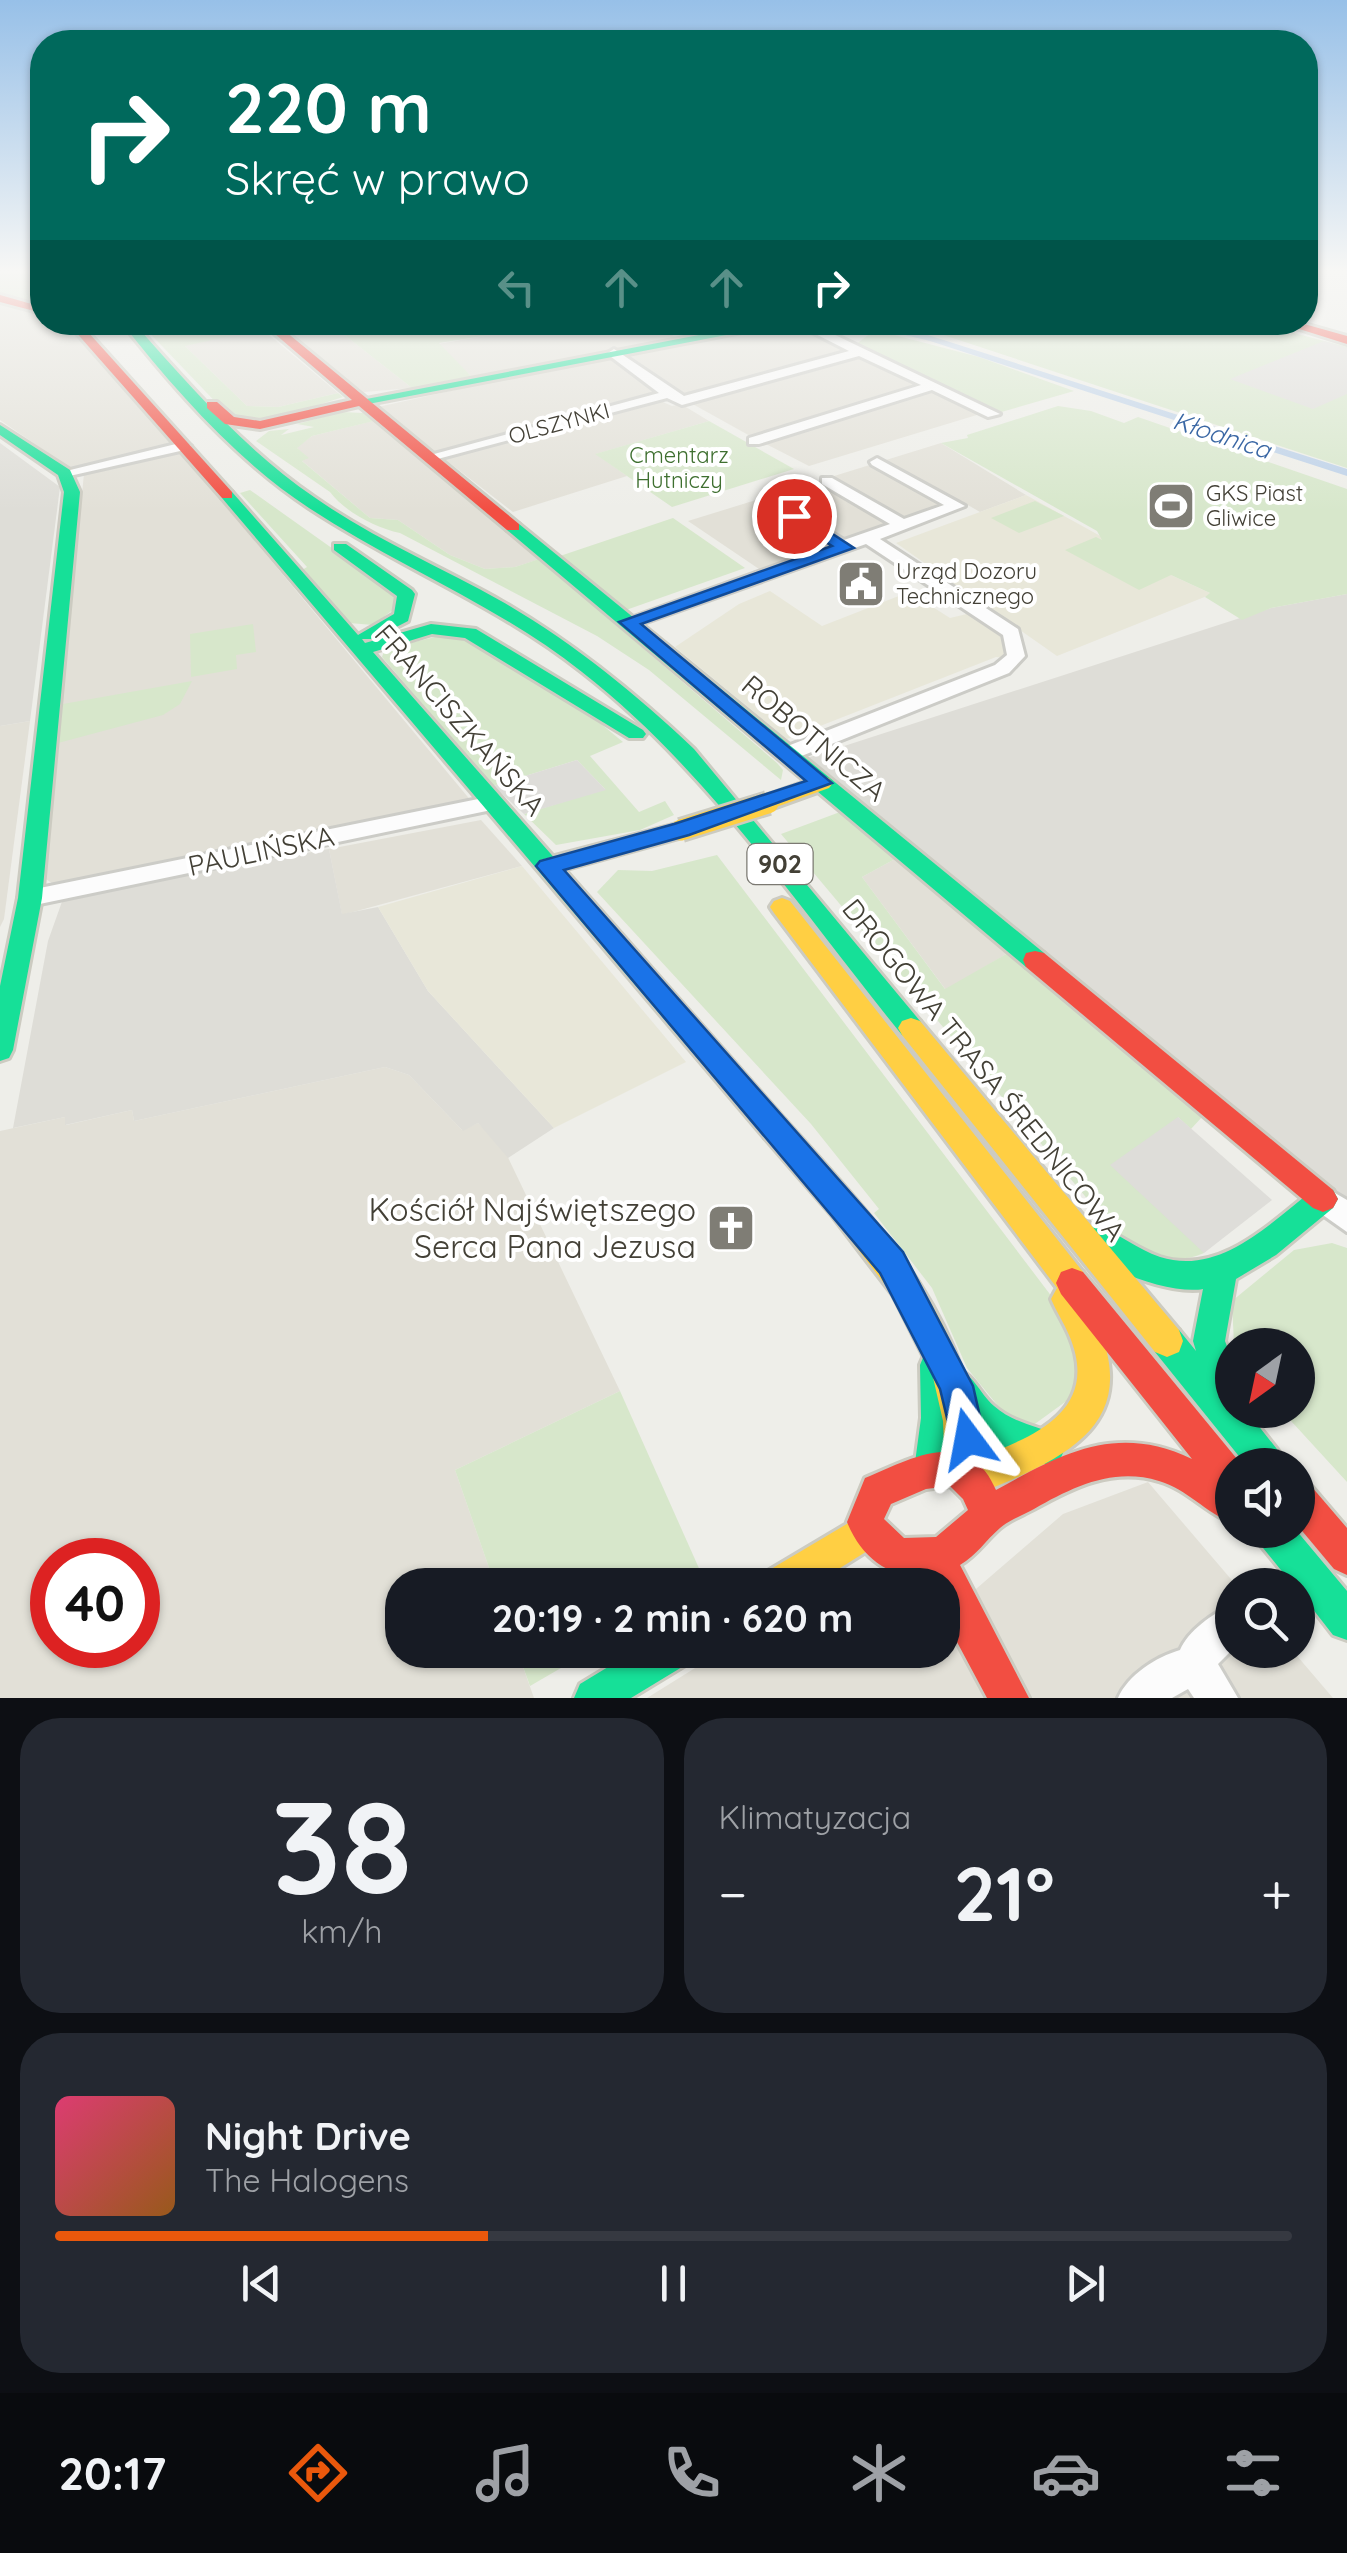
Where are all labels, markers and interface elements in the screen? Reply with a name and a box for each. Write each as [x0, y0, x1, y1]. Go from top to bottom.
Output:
text: 220 m [225, 63, 432, 151]
icon: right [60, 70, 190, 200]
text: Skręć w prawo [225, 150, 530, 206]
icon: left [489, 260, 544, 315]
icon: ahead [594, 260, 649, 315]
icon: ahead [699, 260, 754, 315]
icon: right [804, 260, 859, 315]
street label: OLSZYNKI [505, 396, 613, 450]
water label: Kłodnica [1169, 404, 1277, 465]
park label: Cmentarz Hutniczy [629, 441, 729, 494]
pin [752, 474, 837, 559]
place label: GKS Piast Gliwice [1206, 479, 1303, 532]
sports icon: GKS Piast Gliwice [1145, 480, 1197, 532]
icon: arrive [767, 489, 822, 544]
place label: Urząd Dozoru Technicznego [896, 557, 1037, 610]
public building icon: Urząd Dozoru Technicznego [835, 558, 887, 610]
street label: FRANCISZKAŃSKA [368, 617, 553, 823]
street label: ROBOTNICZA [735, 667, 894, 808]
street label: PAULIŃSKA [185, 818, 337, 883]
road number: 902 [748, 844, 812, 884]
street label: DROGOWA TRASA ŚREDNICOWA [835, 891, 1133, 1248]
place label: Kościół Najświętszego Serca Pana Jezusa [368, 1189, 696, 1266]
church icon: Kościół Najświętszego Serca Pana Jezusa [705, 1202, 757, 1254]
north arrow [1215, 1328, 1315, 1428]
map controls [1215, 1328, 1315, 1668]
position arrow [916, 1387, 1020, 1491]
button: sound [1215, 1448, 1315, 1548]
speed limit sign: 40 [30, 1538, 160, 1668]
button: search [1215, 1568, 1315, 1668]
text: 20:19 · 2 min · 620 m [492, 1594, 853, 1642]
text: 38 [271, 1764, 412, 1927]
text: Klimatyzacja [719, 1797, 911, 1837]
text: 21° [953, 1846, 1055, 1940]
text: − [719, 1859, 747, 1928]
text: + [1261, 1859, 1292, 1928]
text: km/h [301, 1911, 382, 1951]
text: Night Drive [205, 2112, 411, 2160]
text: The Halogens [205, 2160, 409, 2200]
icon: previous [234, 2256, 289, 2311]
icon: pause [646, 2256, 701, 2311]
icon: next [1058, 2256, 1113, 2311]
icon: directions [283, 2438, 353, 2508]
icon: music [470, 2438, 540, 2508]
icon: phone [657, 2438, 727, 2508]
icon: climate [844, 2438, 914, 2508]
icon: car [1031, 2438, 1101, 2508]
icon: filters [1218, 2438, 1288, 2508]
text: 20:17 [59, 2445, 166, 2501]

